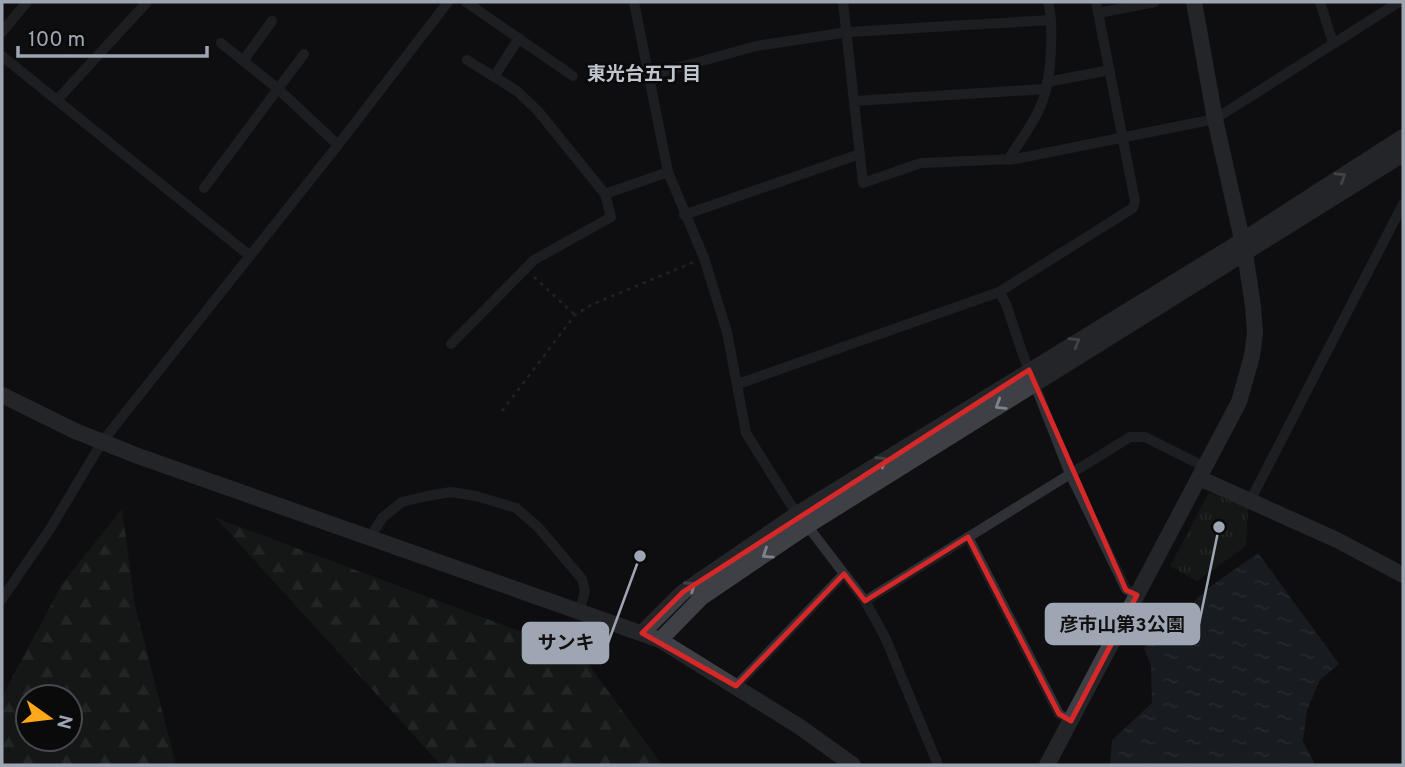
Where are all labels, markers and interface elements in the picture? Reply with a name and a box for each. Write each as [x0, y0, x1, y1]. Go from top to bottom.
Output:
scale bar [18, 14, 206, 58]
text: 100 m [28, 27, 85, 54]
district label: 東光台五丁目 [587, 63, 701, 87]
one-way arrow [1334, 172, 1347, 185]
one-way arrow [1068, 337, 1081, 350]
one-way arrow [994, 396, 1007, 409]
one-way arrow [874, 457, 887, 470]
one-way arrow [762, 546, 775, 558]
one-way arrow [683, 582, 696, 594]
callout: 彦市山第3公園 [1046, 604, 1199, 644]
text: 彦市山第3公園 [1059, 614, 1185, 638]
callout: サンキ [523, 623, 608, 663]
text: サンキ [537, 632, 595, 656]
north arrow [14, 683, 84, 753]
text: N [50, 712, 77, 731]

